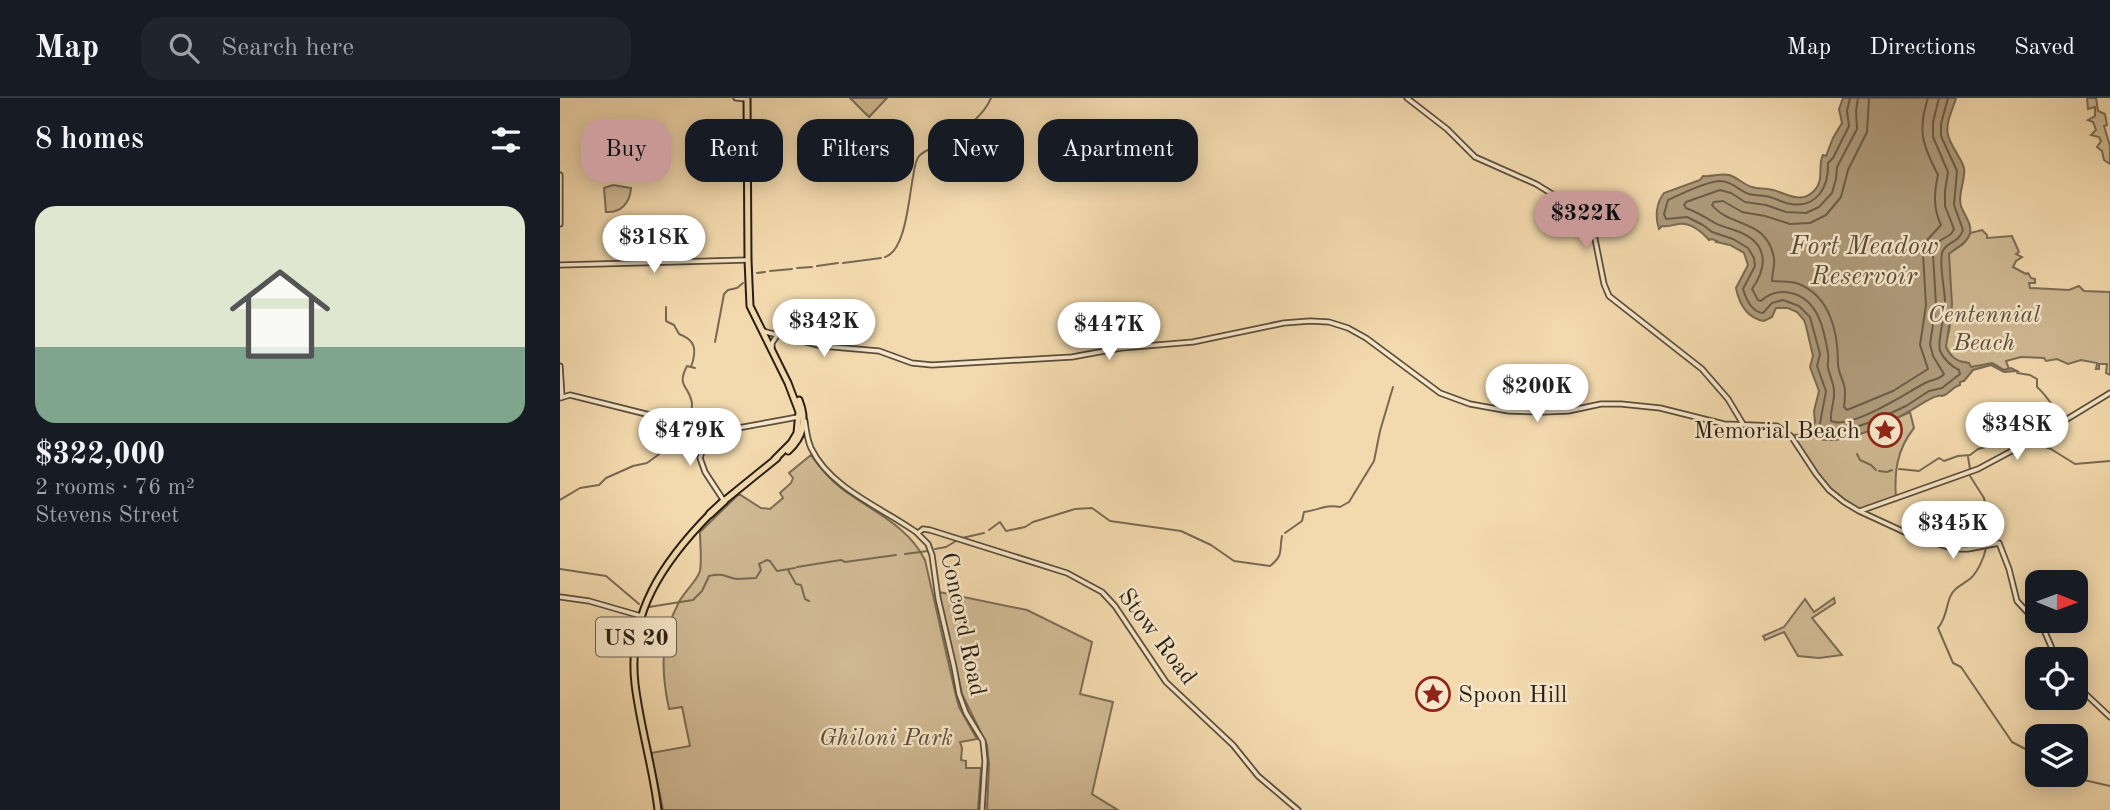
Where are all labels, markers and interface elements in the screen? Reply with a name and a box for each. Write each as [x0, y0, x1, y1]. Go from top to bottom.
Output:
search box [141, 17, 631, 80]
icon: search [165, 29, 203, 67]
text: Map [35, 32, 99, 65]
text: Search here [221, 35, 354, 61]
text: Map [1787, 36, 1831, 60]
text: Directions [1869, 36, 1976, 60]
text: Saved [2014, 36, 2075, 60]
chip: Buy [581, 119, 671, 182]
chip: Rent [685, 119, 783, 182]
chip: Filters [797, 119, 914, 182]
chip: New [928, 119, 1024, 182]
chip: Apartment [1038, 119, 1198, 182]
icon: filters [487, 121, 525, 159]
text: 8 homes [35, 125, 144, 155]
pin: $322K [1537, 192, 1635, 251]
text: $322K [1550, 202, 1622, 225]
pin: $318K [605, 216, 703, 275]
text: $318K [618, 226, 690, 249]
water label: Fort Meadow Reservoir [1789, 234, 1939, 290]
icon: home [217, 251, 343, 377]
pin: $342K [775, 300, 873, 359]
pin: $447K [1060, 302, 1158, 362]
park label: Centennial Beach [1928, 304, 2040, 356]
text: $342K [788, 310, 860, 333]
text: $447K [1073, 313, 1145, 336]
pin: $200K [1488, 364, 1586, 424]
text: $200K [1501, 375, 1573, 398]
pin: $348K [1968, 402, 2066, 462]
pin: $479K [641, 408, 739, 468]
place icon: Memorial Beach [1866, 411, 1904, 449]
text: $348K [1981, 413, 2053, 436]
text: $479K [654, 419, 726, 442]
place label: Memorial Beach [1694, 420, 1860, 444]
text: $322,000 [35, 440, 165, 470]
text: 2 rooms · 76 m² [35, 476, 195, 499]
pin: $345K [1904, 502, 2002, 561]
text: Stevens Street [35, 504, 179, 527]
text: $345K [1917, 512, 1989, 535]
street label: Concord Road [935, 551, 989, 698]
north arrow [2025, 570, 2088, 634]
map controls [2025, 570, 2088, 787]
street label: Stow Road [1113, 585, 1200, 690]
road number: US 20 [596, 618, 676, 656]
button: locate [2025, 647, 2088, 710]
place icon: Spoon Hill [1414, 675, 1452, 713]
place label: Spoon Hill [1458, 684, 1567, 708]
button: layers [2025, 724, 2088, 787]
park label: Ghiloni Park [819, 727, 953, 751]

